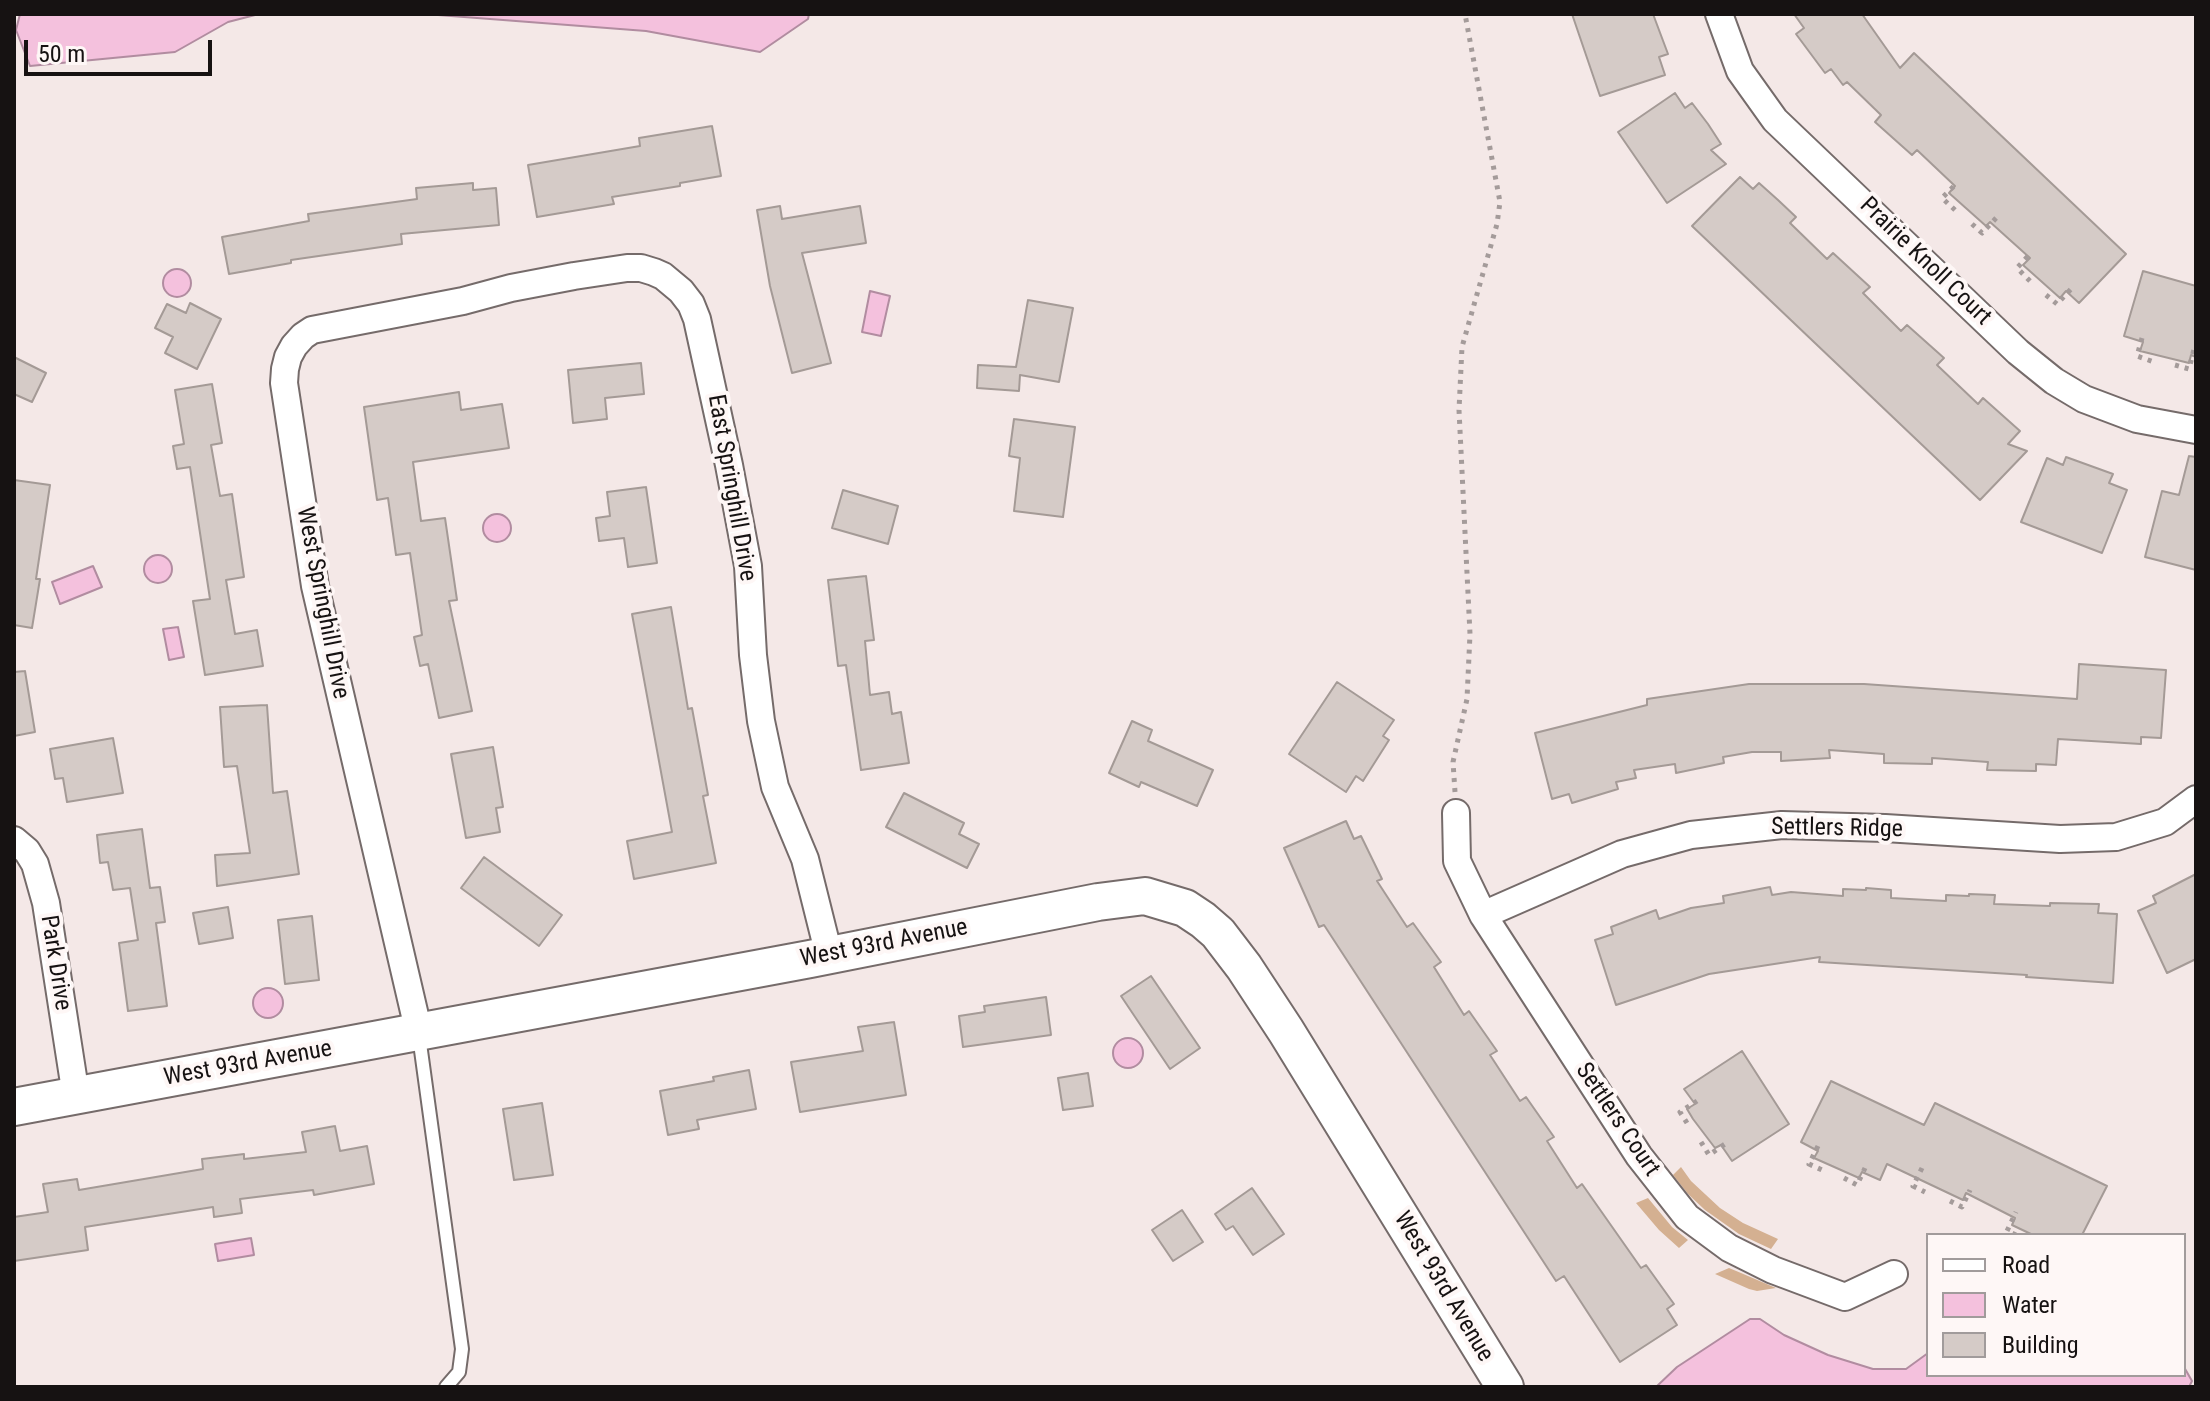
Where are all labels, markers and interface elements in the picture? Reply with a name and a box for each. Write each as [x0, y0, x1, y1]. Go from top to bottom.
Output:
scale bar [28, 24, 216, 74]
text: 50 m [38, 40, 85, 68]
street label: Prairie Knoll Court [1853, 192, 1997, 332]
street label: East Springhill Drive [700, 392, 762, 584]
street label: West Springhill Drive [289, 505, 355, 701]
street label: Settlers Ridge [1771, 813, 1903, 845]
street label: Park Drive [33, 913, 77, 1013]
street label: West 93rd Avenue [798, 914, 970, 974]
street label: West 93rd Avenue [162, 1035, 334, 1093]
street label: Settlers Court [1569, 1058, 1665, 1182]
street label: West 93rd Avenue [1387, 1207, 1499, 1367]
legend [1926, 1233, 2186, 1377]
text: Road [2002, 1251, 2050, 1279]
text: Water [2002, 1291, 2057, 1319]
text: Building [2002, 1331, 2079, 1359]

